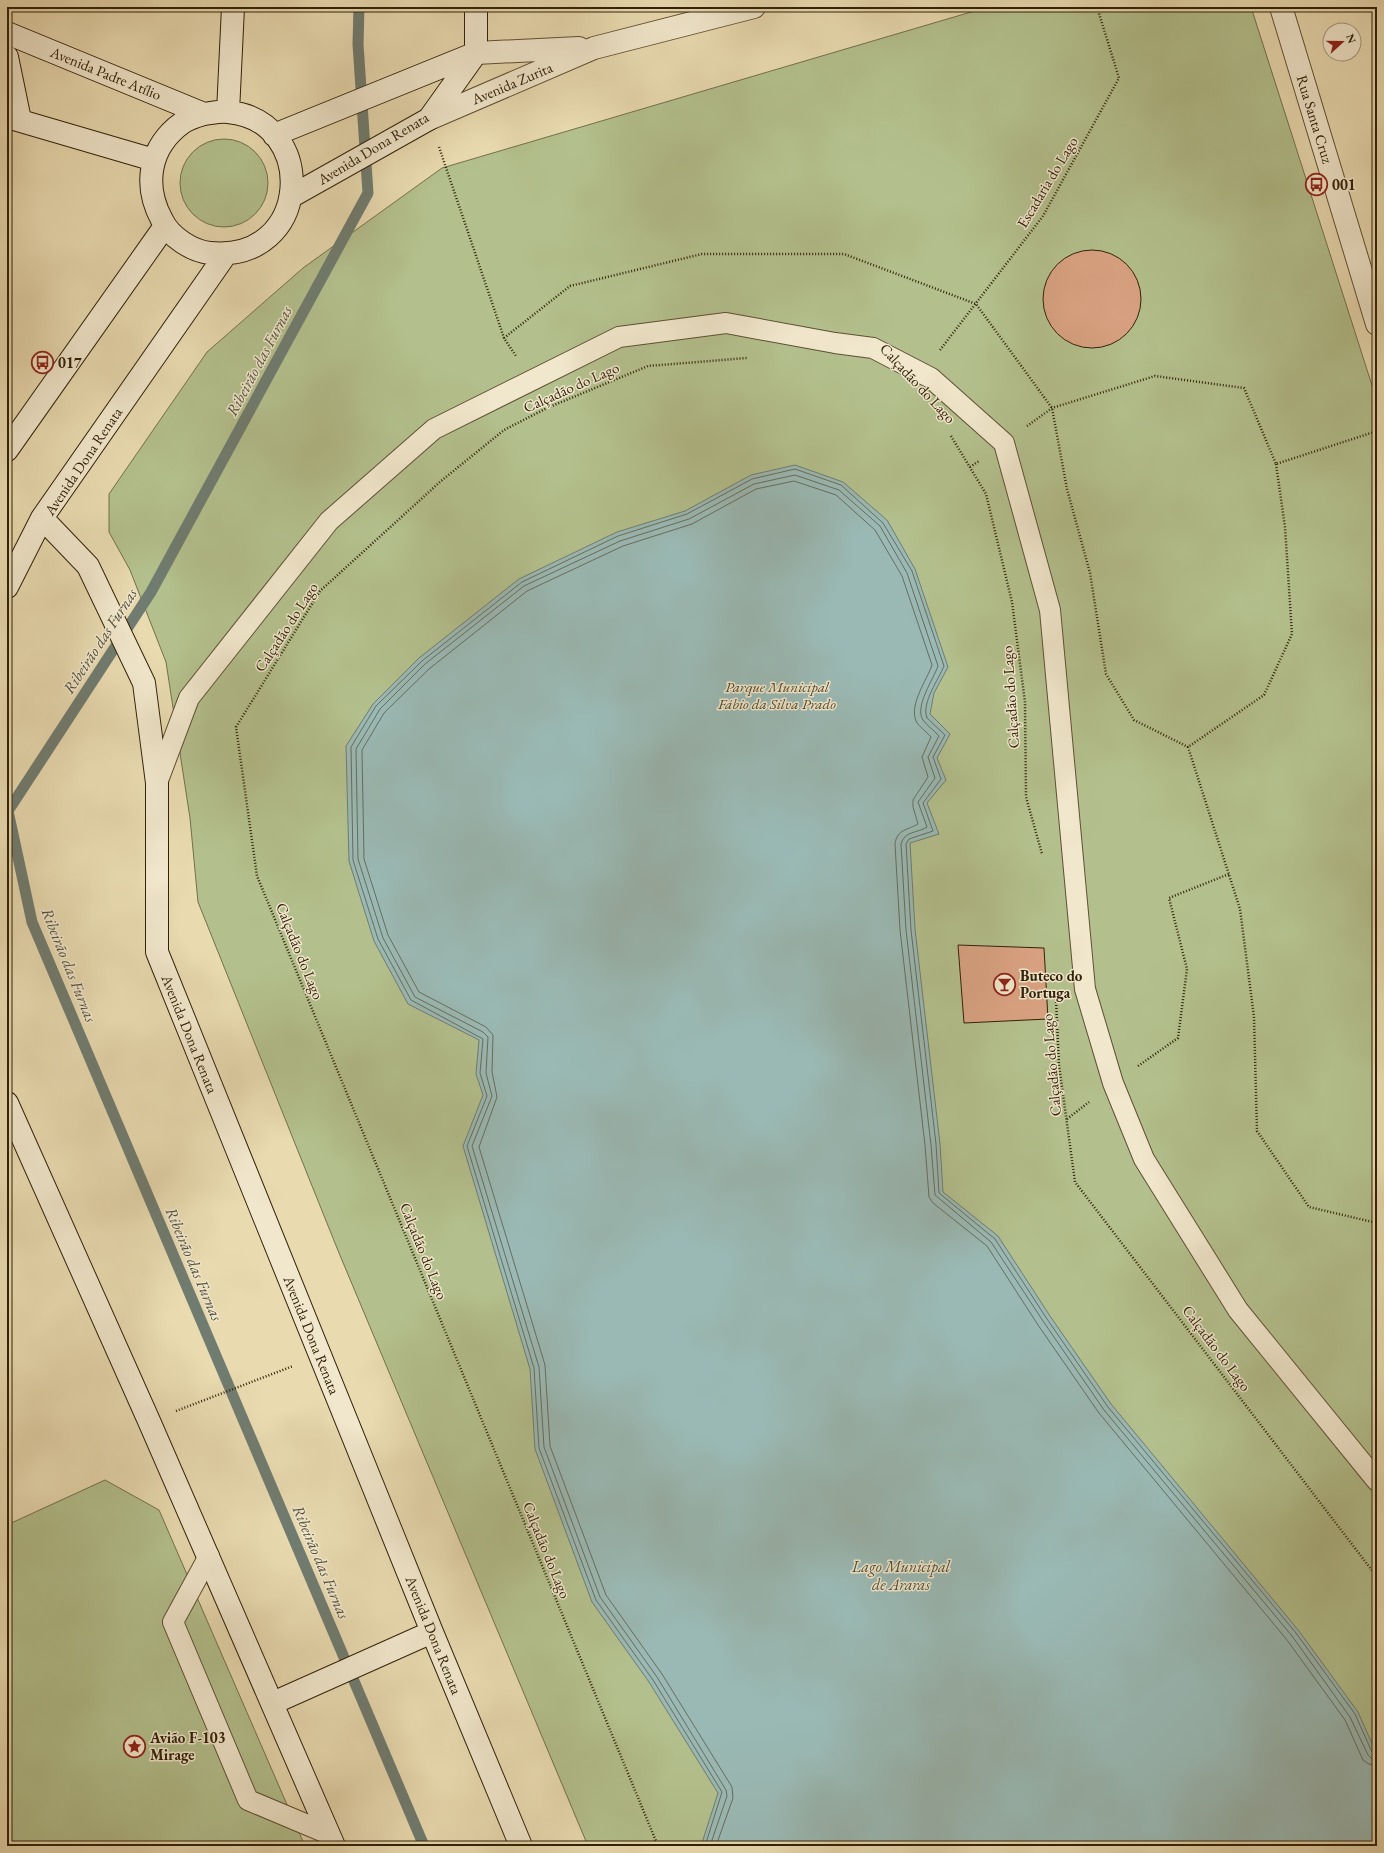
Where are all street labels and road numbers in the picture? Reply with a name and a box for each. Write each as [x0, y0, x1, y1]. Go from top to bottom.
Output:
street label: Avenida Padre Atílio [47, 42, 164, 104]
street label: Avenida Zurita [468, 57, 555, 109]
street label: Rua Santa Cruz [1293, 73, 1338, 166]
street label: Avenida Dona Renata [313, 107, 432, 189]
street label: Escadaria do Lago [1012, 133, 1082, 231]
street label: Calçadão do Lago [876, 339, 960, 427]
street label: Calçadão do Lago [520, 357, 622, 417]
street label: Avenida Dona Renata [39, 403, 126, 520]
street label: Calçadão do Lago [250, 579, 322, 675]
street label: Calçadão do Lago [997, 645, 1023, 749]
street label: Calçadão do Lago [272, 900, 328, 1002]
street label: Avenida Dona Renata [157, 971, 222, 1096]
street label: Calçadão do Lago [1037, 1013, 1065, 1117]
street label: Calçadão do Lago [396, 1200, 452, 1302]
street label: Avenida Dona Renata [279, 1272, 344, 1397]
street label: Calçadão do Lago [1178, 1301, 1256, 1395]
street label: Calçadão do Lago [519, 1499, 575, 1601]
street label: Avenida Dona Renata [401, 1572, 466, 1697]

